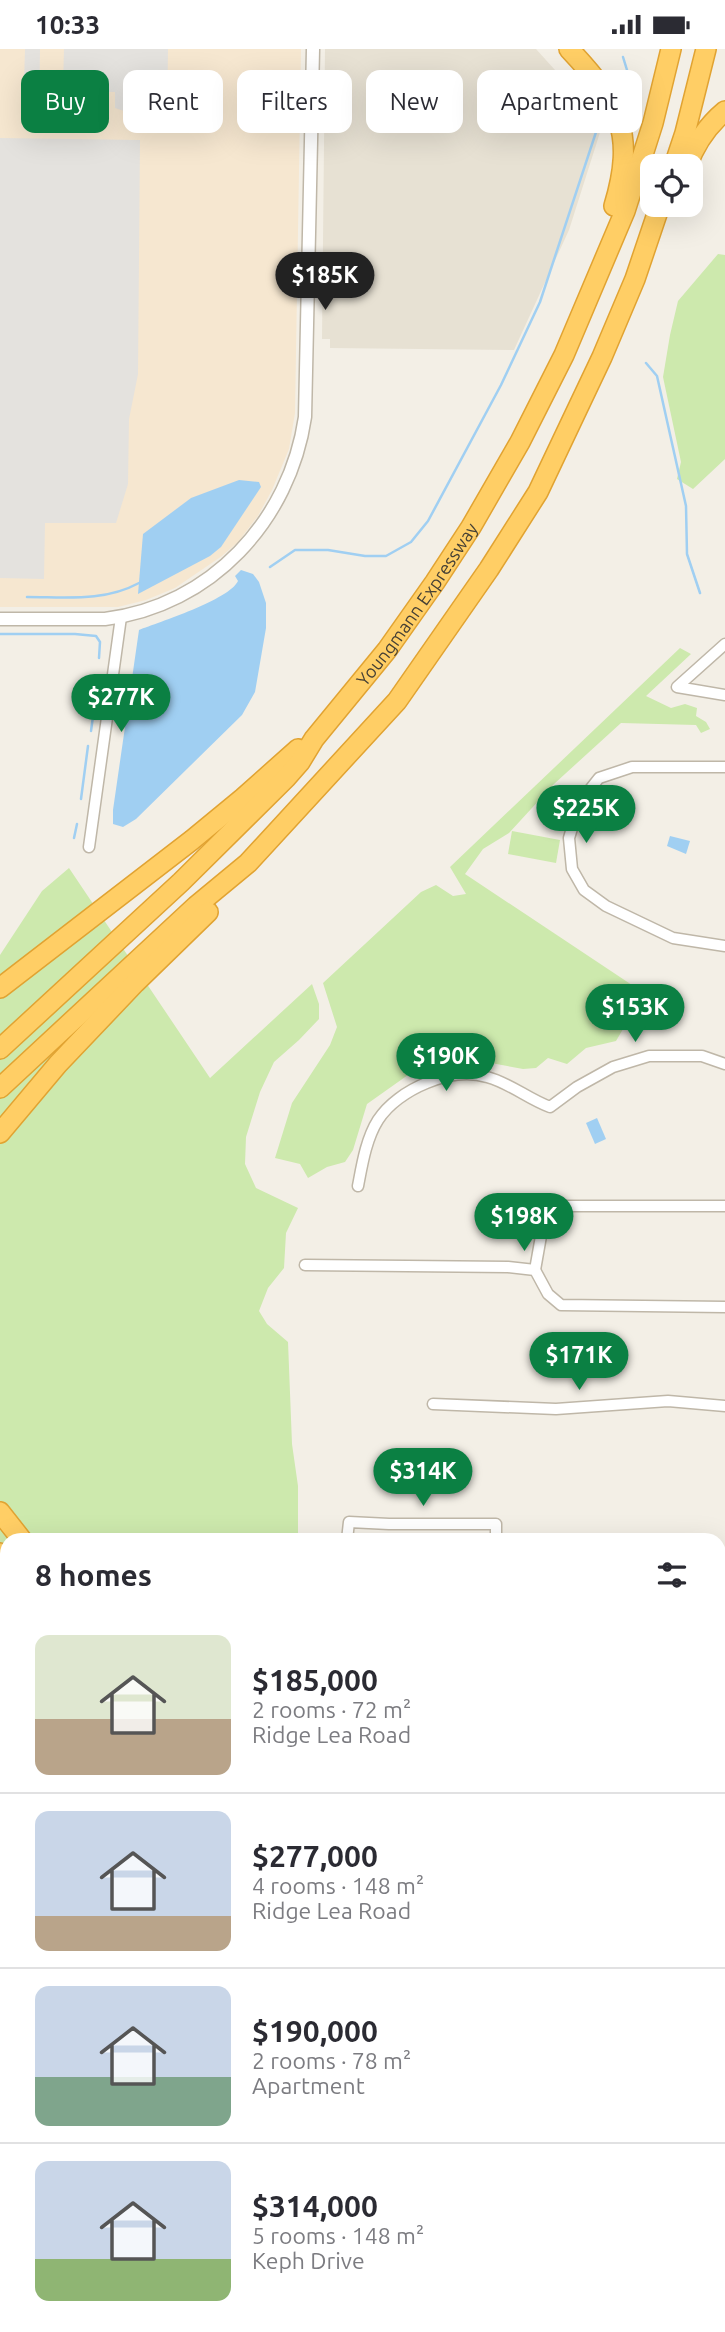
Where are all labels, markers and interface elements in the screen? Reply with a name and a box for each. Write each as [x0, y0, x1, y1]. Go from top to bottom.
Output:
text: 10:33 [35, 10, 100, 39]
chip: Buy [21, 70, 109, 133]
chip: Rent [123, 70, 223, 133]
chip: Filters [237, 70, 352, 133]
chip: New [366, 70, 463, 133]
chip: Apartment [477, 70, 642, 133]
map controls [640, 154, 703, 217]
button: locate [640, 154, 703, 217]
pin: $185K [276, 253, 374, 312]
text: $185K [291, 262, 359, 287]
street label: Youngmann Expressway [352, 519, 481, 689]
pin: $277K [72, 675, 170, 734]
text: $277K [87, 684, 155, 709]
pin: $225K [537, 785, 635, 845]
text: $225K [552, 795, 620, 820]
pin: $153K [586, 985, 684, 1044]
text: $153K [601, 994, 669, 1019]
pin: $190K [397, 1033, 495, 1093]
text: $190K [412, 1043, 480, 1068]
pin: $198K [475, 1193, 573, 1253]
text: $198K [490, 1203, 558, 1228]
pin: $171K [530, 1333, 628, 1392]
text: $171K [545, 1342, 613, 1367]
pin: $314K [374, 1449, 472, 1508]
text: $314K [389, 1458, 457, 1483]
icon: filters [653, 1556, 691, 1594]
text: 8 homes [35, 1558, 152, 1592]
icon: home [91, 1663, 175, 1747]
text: $185,000 [252, 1663, 378, 1697]
text: 2 rooms · 72 m² [252, 1697, 411, 1722]
text: Ridge Lea Road [252, 1722, 411, 1747]
icon: home [91, 1839, 175, 1923]
text: $277,000 [252, 1839, 378, 1873]
text: 4 rooms · 148 m² [252, 1873, 424, 1898]
text: Ridge Lea Road [252, 1898, 411, 1923]
icon: home [91, 2014, 175, 2098]
text: $190,000 [252, 2014, 378, 2048]
text: 2 rooms · 78 m² [252, 2048, 411, 2073]
text: Apartment [252, 2073, 365, 2098]
icon: home [91, 2189, 175, 2273]
text: $314,000 [252, 2189, 378, 2223]
text: 5 rooms · 148 m² [252, 2223, 424, 2248]
text: Keph Drive [252, 2248, 365, 2273]

